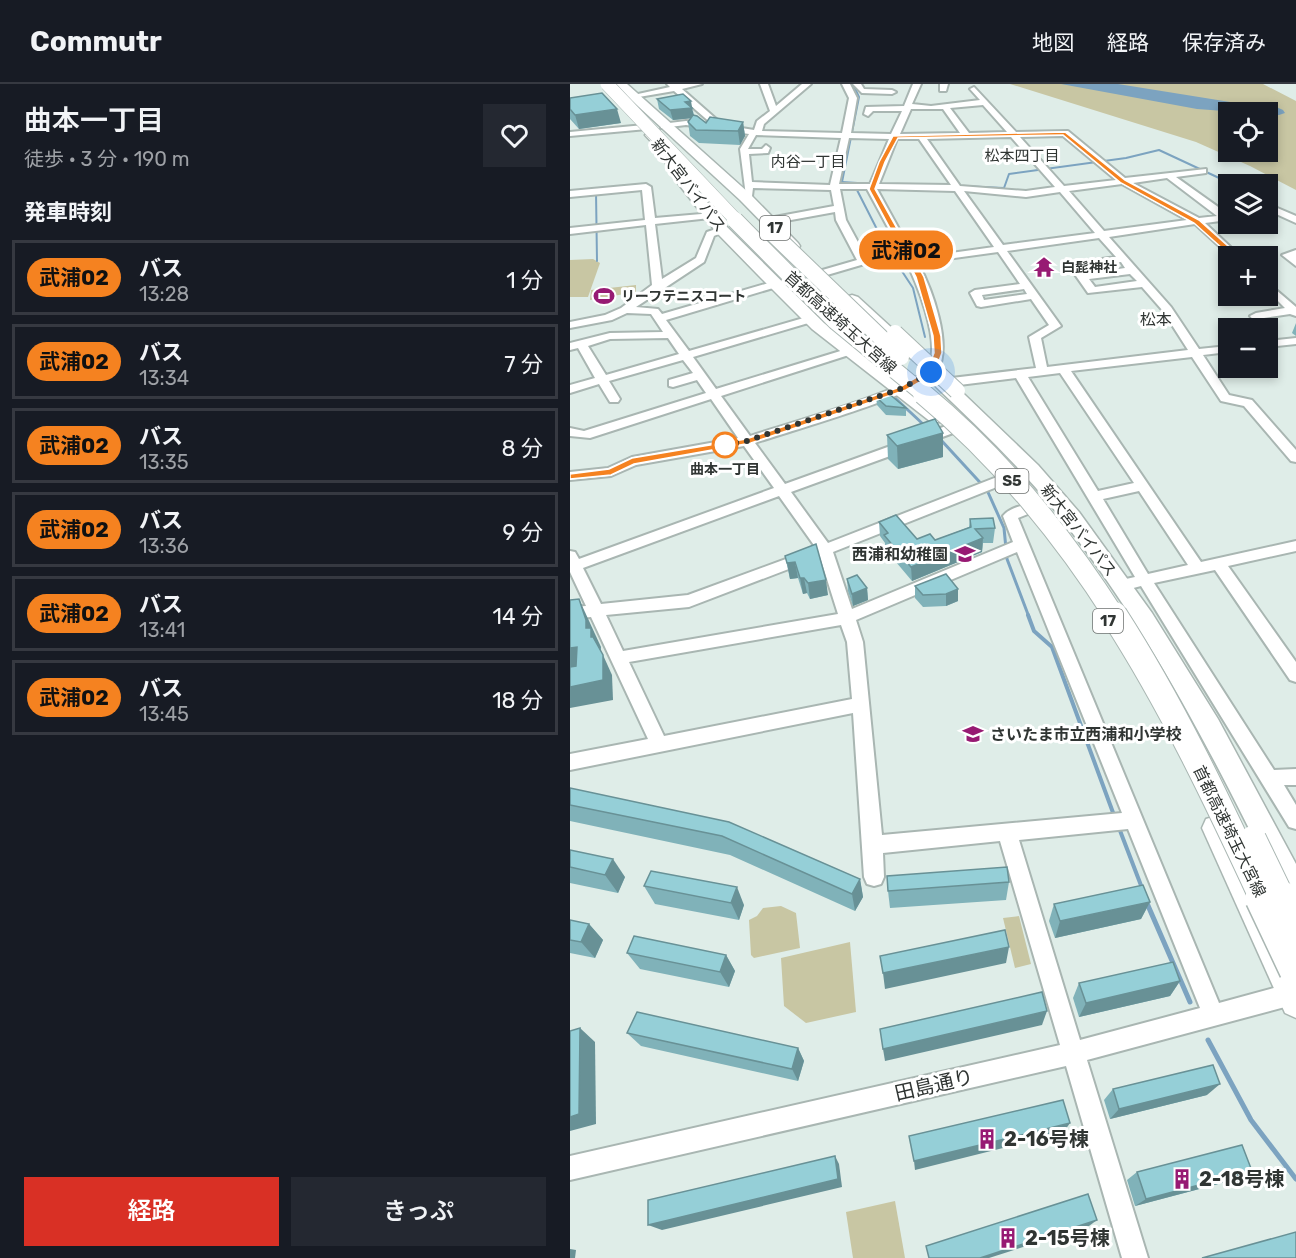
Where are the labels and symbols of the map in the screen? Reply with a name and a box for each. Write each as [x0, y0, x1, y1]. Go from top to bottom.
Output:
street label: 新大宮バイパス [647, 135, 730, 236]
district label: 松本四丁目 [984, 147, 1060, 165]
district label: 内谷一丁目 [770, 153, 846, 171]
road number: 17 [760, 216, 790, 240]
line badge: 武浦02 [864, 230, 948, 270]
temple icon: 白髭神社 [1032, 255, 1056, 279]
place label: 白髭神社 [1061, 259, 1117, 276]
street label: 首都高速埼玉大宮線 [781, 267, 901, 378]
sports icon: リーフテニスコート [592, 284, 616, 308]
place label: リーフテニスコート [621, 288, 746, 305]
district label: 松本 [1140, 310, 1172, 329]
your location [916, 357, 946, 387]
marker: 曲本一丁目 [712, 432, 738, 458]
place label: 曲本一丁目 [690, 461, 760, 478]
road number: S5 [996, 469, 1028, 493]
street label: 新大宮バイパス [1037, 480, 1120, 580]
school or university icon: 西浦和幼稚園 [953, 542, 977, 566]
place label: 西浦和幼稚園 [852, 545, 948, 564]
road number: 17 [1093, 609, 1123, 633]
school or university icon: さいたま市立西浦和小学校 [961, 722, 985, 746]
place label: さいたま市立西浦和小学校 [990, 725, 1182, 744]
street label: 首都高速埼玉大宮線 [1189, 762, 1270, 900]
street label: 田島通り [892, 1064, 976, 1106]
building icon: 2-16号棟 [975, 1127, 999, 1151]
place label: 2-16号棟 [1004, 1127, 1089, 1151]
building icon: 2-18号棟 [1170, 1167, 1194, 1191]
place label: 2-18号棟 [1199, 1167, 1284, 1191]
building icon: 2-15号棟 [996, 1226, 1020, 1250]
place label: 2-15号棟 [1025, 1226, 1110, 1250]

